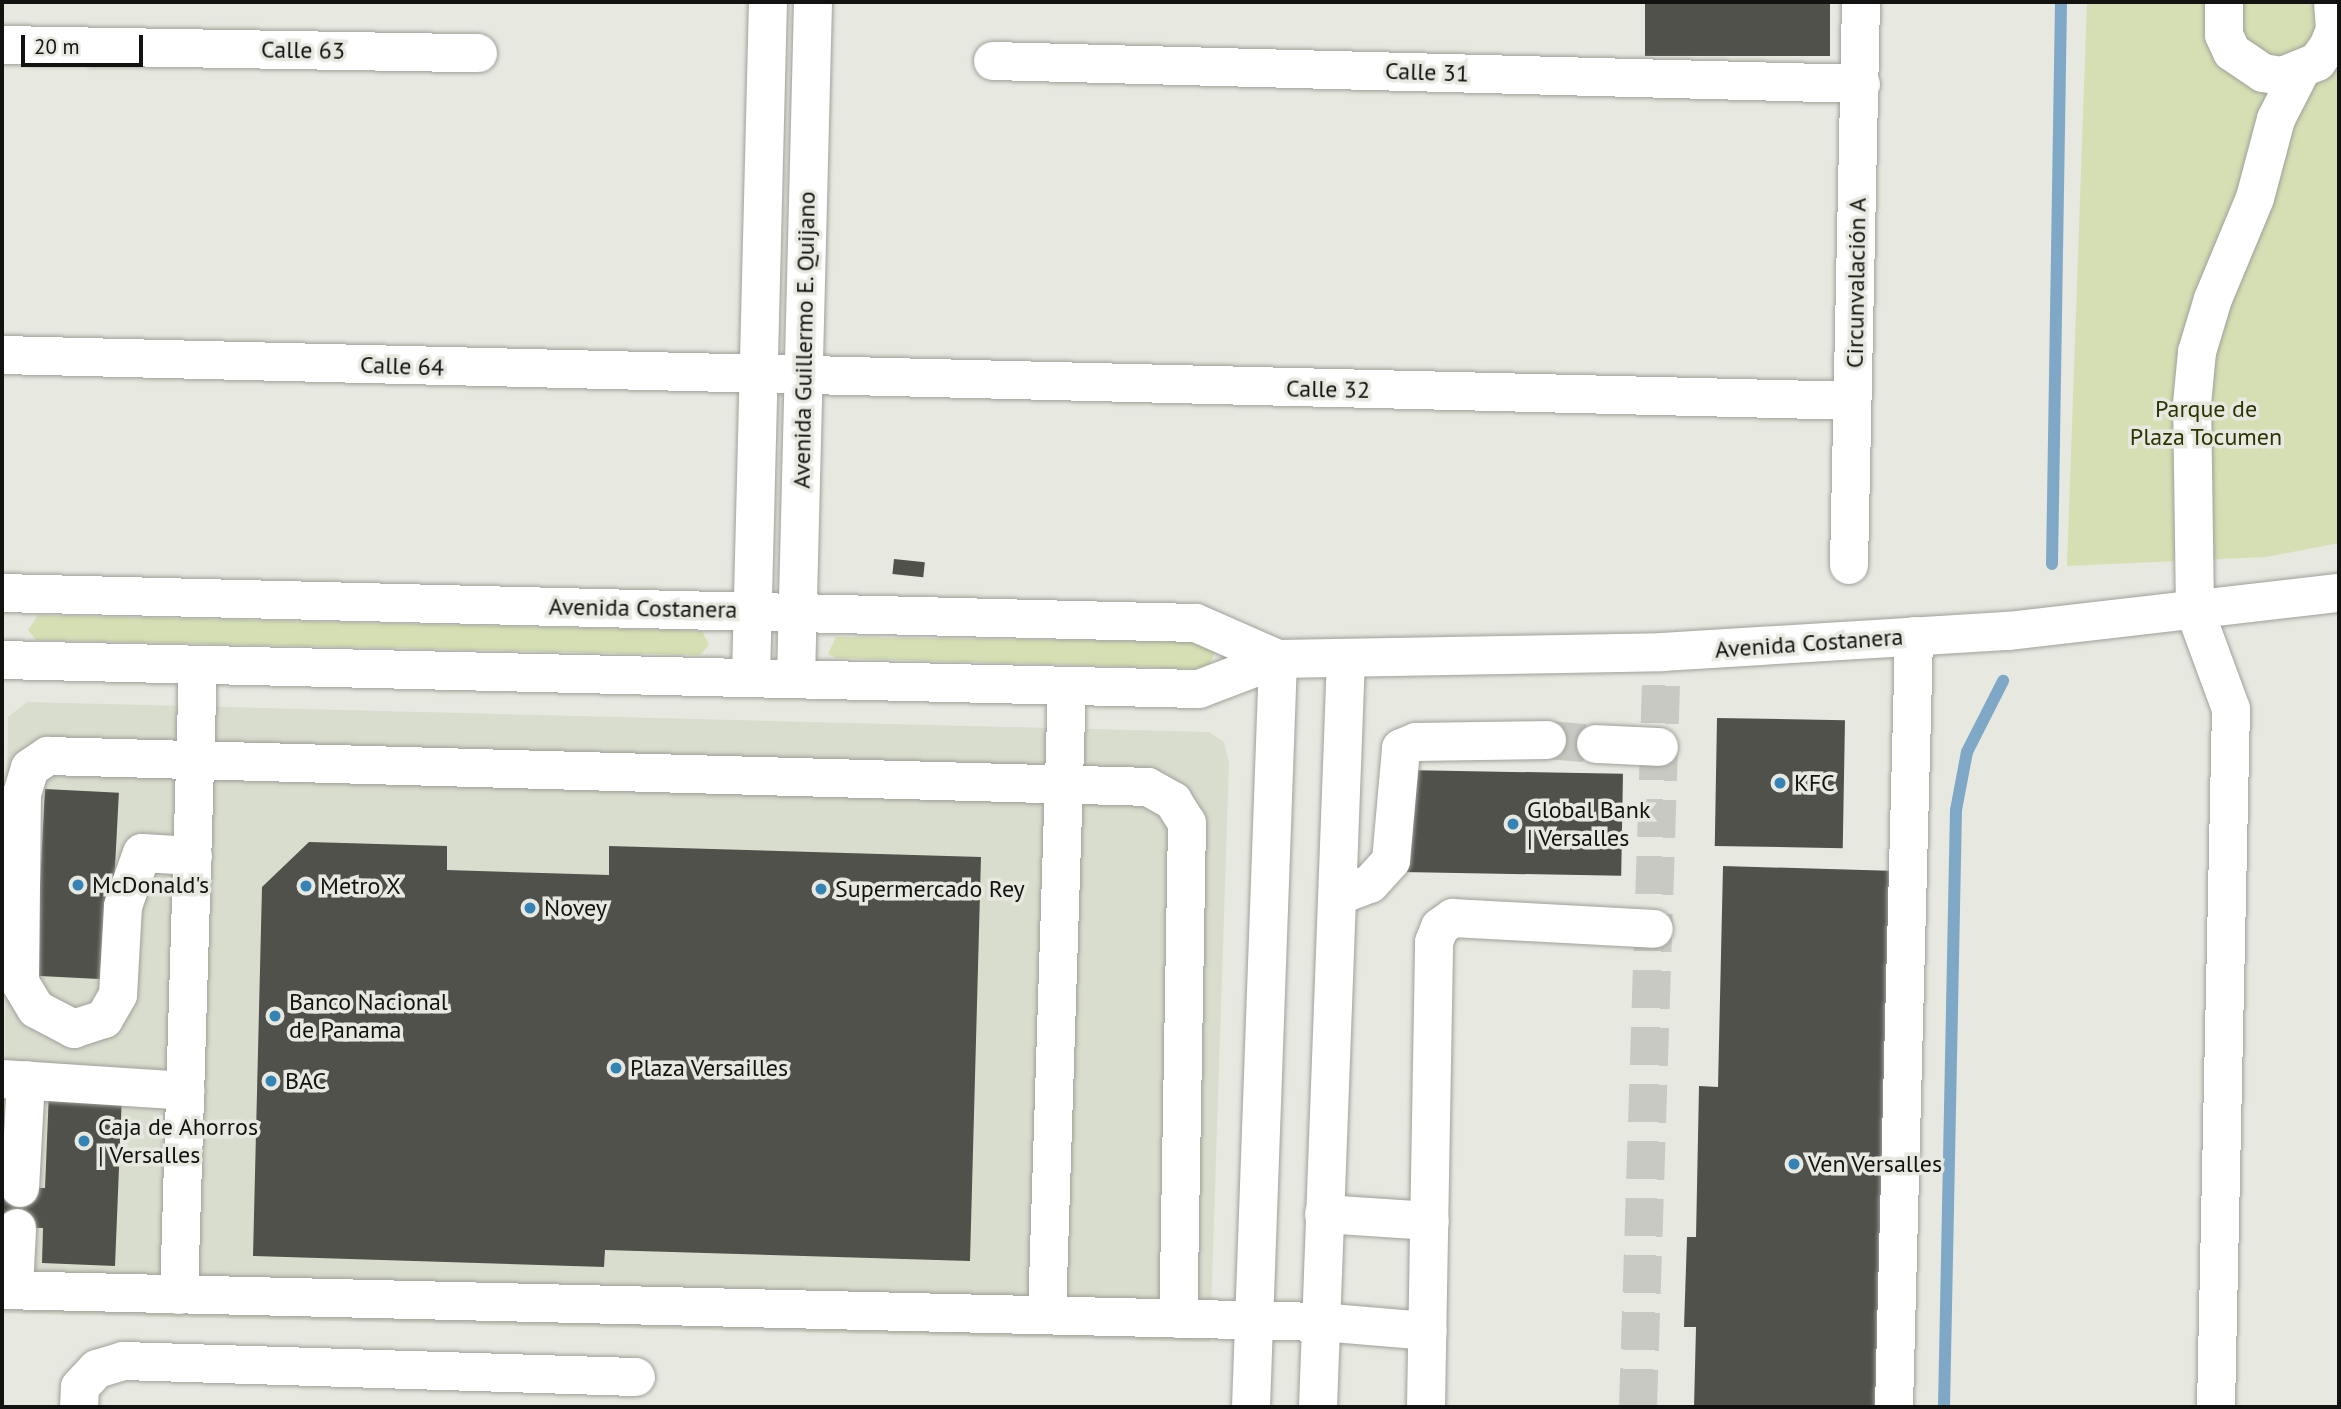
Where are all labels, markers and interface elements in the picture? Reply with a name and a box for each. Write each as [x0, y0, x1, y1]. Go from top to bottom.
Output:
scale bar [24, 21, 147, 65]
text: 20 m [34, 33, 80, 60]
street label: Calle 63 [261, 35, 345, 65]
street label: Calle 31 [1385, 56, 1469, 88]
street label: Avenida Guillermo E. Quijano [787, 190, 821, 490]
street label: Circunvalación A [1840, 197, 1872, 369]
street label: Calle 64 [360, 350, 444, 382]
street label: Calle 32 [1286, 374, 1370, 404]
park label: Parque de Plaza Tocumen [2129, 395, 2283, 451]
street label: Avenida Costanera [548, 592, 738, 624]
street label: Avenida Costanera [1714, 622, 1904, 664]
place label: KFC [1794, 769, 1835, 797]
marker: KFC [1772, 775, 1788, 791]
place label: Global Bank | Versalles [1527, 796, 1650, 852]
marker: Global Bank | Versalles [1505, 816, 1521, 832]
place label: McDonald's [92, 871, 209, 899]
place label: Metro X [320, 872, 402, 900]
place label: Supermercado Rey [835, 875, 1025, 903]
marker: McDonald's [70, 877, 86, 893]
marker: Metro X [298, 878, 314, 894]
marker: Supermercado Rey [813, 881, 829, 897]
place label: Novey [544, 894, 607, 922]
marker: Novey [522, 900, 538, 916]
place label: Banco Nacional de Panama [289, 988, 448, 1044]
marker: Banco Nacional de Panama [267, 1008, 283, 1024]
place label: Plaza Versailles [630, 1054, 789, 1082]
marker: Plaza Versailles [608, 1060, 624, 1076]
place label: BAC [285, 1067, 326, 1095]
marker: BAC [263, 1073, 279, 1089]
place label: Caja de Ahorros | Versalles [98, 1113, 259, 1169]
marker: Caja de Ahorros | Versalles [76, 1133, 92, 1149]
place label: Ven Versalles [1808, 1150, 1943, 1178]
marker: Ven Versalles [1786, 1156, 1802, 1172]

